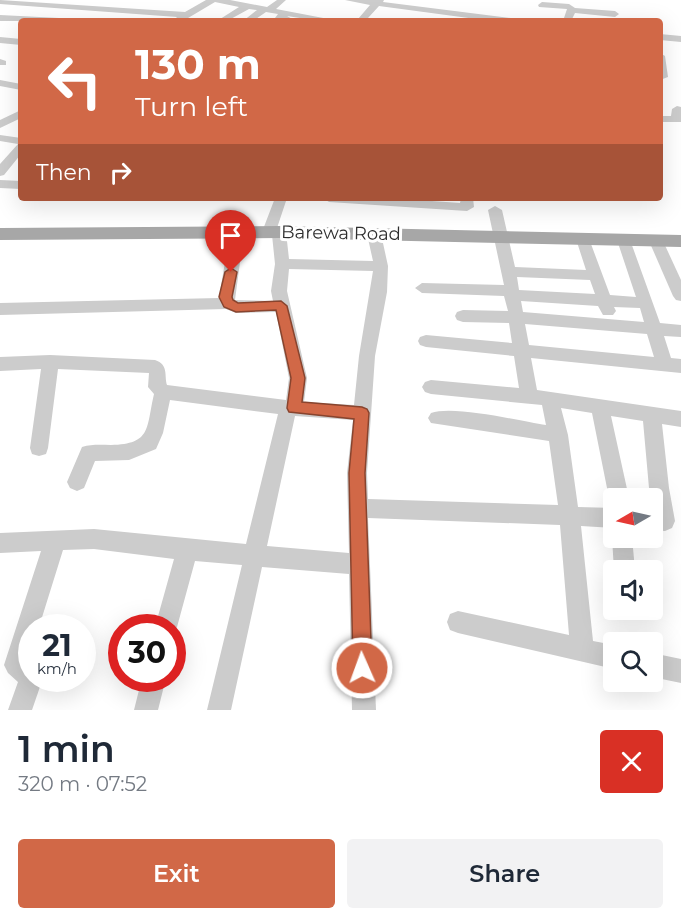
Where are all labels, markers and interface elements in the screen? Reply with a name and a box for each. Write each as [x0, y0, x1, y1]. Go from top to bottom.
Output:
text: 130 m [135, 38, 261, 90]
icon: left [36, 42, 114, 120]
text: Turn left [135, 90, 248, 123]
icon: right [104, 156, 137, 189]
text: Then [36, 159, 92, 186]
pin [205, 210, 256, 272]
icon: arrive [214, 219, 247, 252]
street label: Barewa Road [281, 221, 401, 245]
north arrow [603, 488, 663, 548]
map controls [603, 488, 663, 692]
button: sound [603, 560, 663, 620]
speed limit sign: 30 [108, 614, 186, 692]
text: 21 [42, 627, 72, 664]
button: search [603, 632, 663, 692]
position arrow [330, 636, 394, 700]
text: km/h [37, 659, 77, 678]
text: 1 min [18, 727, 115, 771]
button: close [600, 730, 663, 793]
text: 320 m · 07:52 [18, 772, 147, 796]
button: Exit [18, 839, 335, 908]
button: Share [347, 839, 663, 908]

